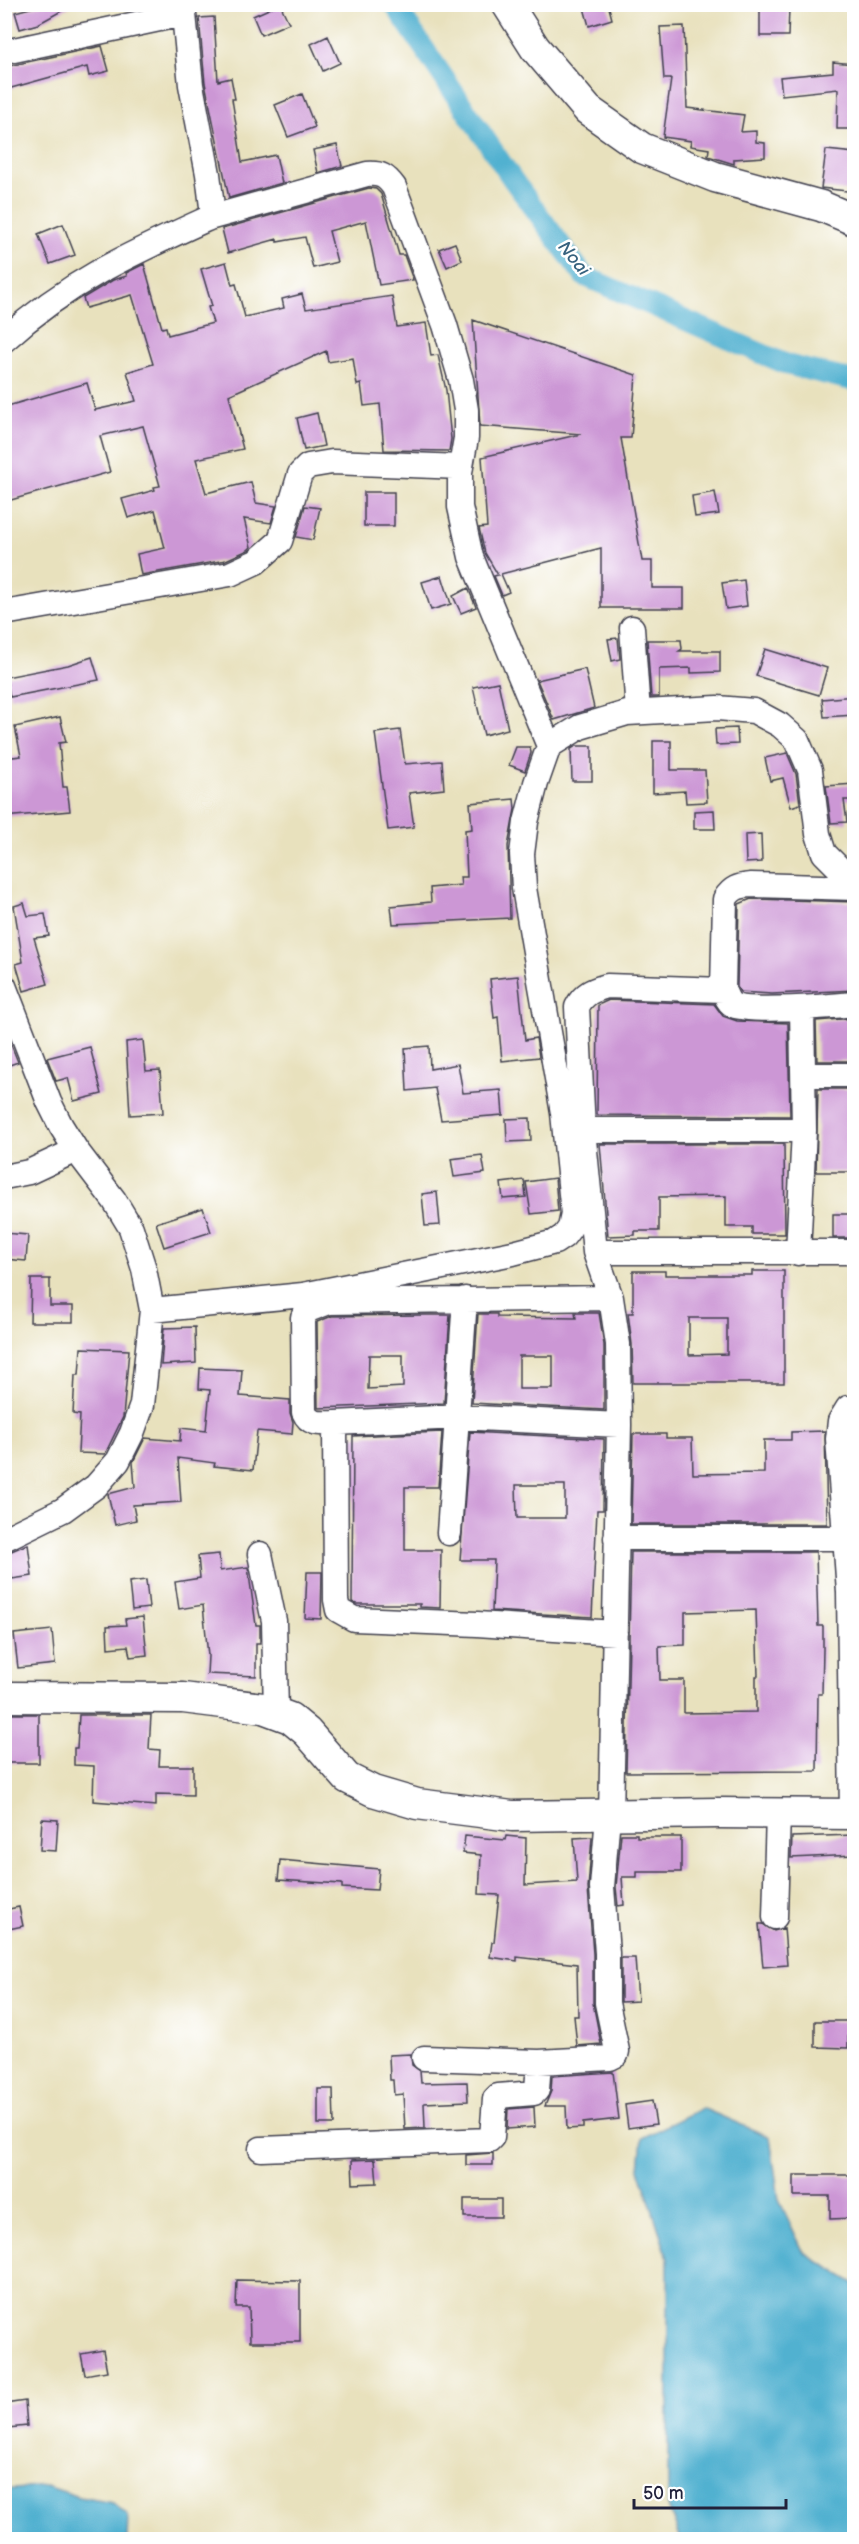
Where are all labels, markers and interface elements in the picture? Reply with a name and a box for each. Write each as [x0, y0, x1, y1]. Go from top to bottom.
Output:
water label: Noai [553, 237, 594, 281]
scale bar [634, 2472, 786, 2510]
text: 50 m [643, 2483, 684, 2504]

